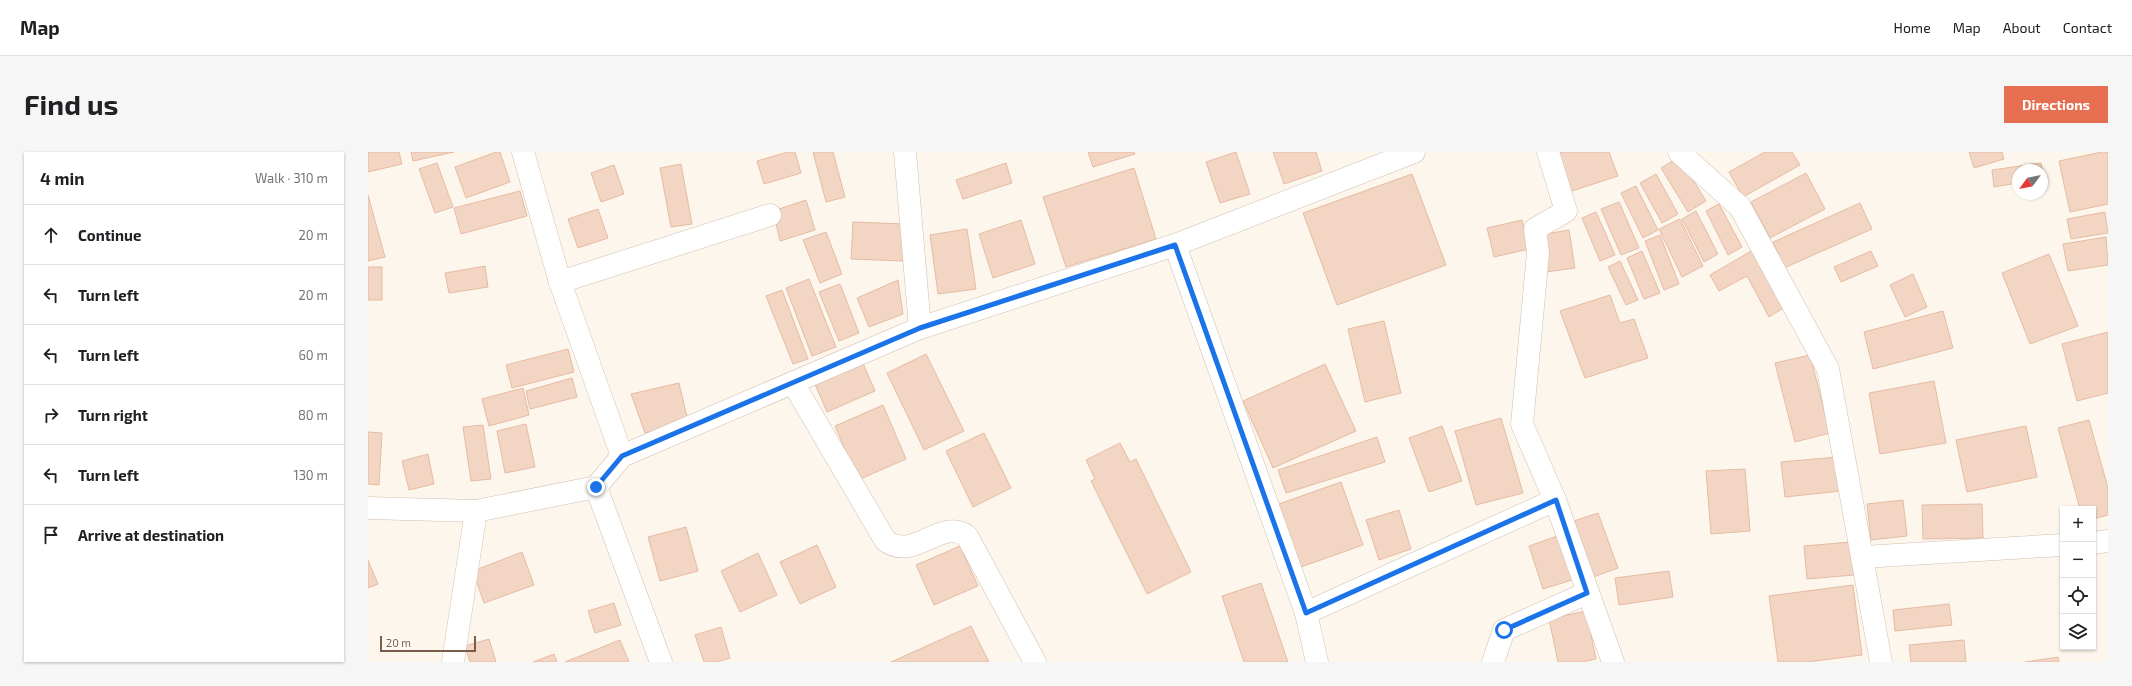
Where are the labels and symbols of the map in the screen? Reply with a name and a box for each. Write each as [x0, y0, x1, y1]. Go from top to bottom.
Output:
north arrow [2012, 164, 2048, 200]
route end [587, 478, 605, 496]
route start [1495, 621, 1513, 639]
scale bar [380, 634, 476, 653]

